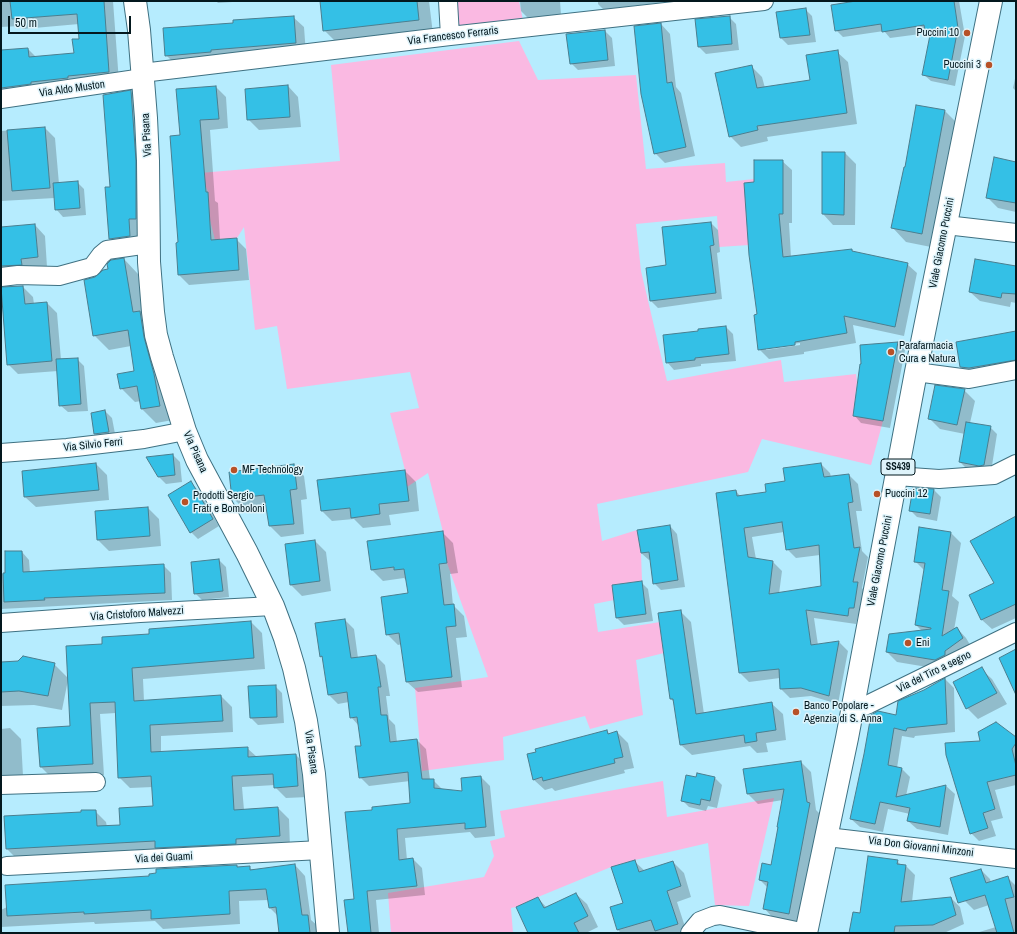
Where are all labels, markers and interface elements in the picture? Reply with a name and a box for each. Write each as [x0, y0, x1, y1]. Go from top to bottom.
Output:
scale bar [10, 8, 133, 34]
text: 50 m [15, 15, 37, 31]
street label: Via Francesco Ferraris [407, 24, 499, 48]
place label: Puccini 10 [916, 26, 959, 40]
marker: Puccini 10 [962, 28, 972, 38]
place label: Puccini 3 [943, 58, 981, 72]
marker: Puccini 3 [984, 60, 994, 70]
street label: Via Aldo Muston [38, 78, 106, 100]
street label: Via Pisana [139, 113, 155, 157]
street label: Viale Giacomo Puccini [927, 197, 957, 289]
place label: Parafarmacia Cura e Natura [899, 339, 956, 365]
marker: Parafarmacia Cura e Natura [886, 347, 896, 357]
street label: Via Pisana [180, 429, 210, 475]
street label: Via Silvio Ferri [63, 435, 123, 455]
road number: SS439 [881, 459, 915, 475]
place label: MF Technology [242, 463, 303, 477]
marker: MF Technology [229, 465, 239, 475]
place label: Puccini 12 [885, 487, 928, 501]
place label: Prodotti Sergio Frati e Bomboloni [193, 489, 265, 515]
marker: Puccini 12 [872, 489, 882, 499]
marker: Prodotti Sergio Frati e Bomboloni [180, 497, 190, 507]
street label: Viale Giacomo Puccini [865, 515, 895, 607]
street label: Via Cristoforo Malvezzi [90, 604, 184, 624]
place label: Eni [916, 636, 930, 650]
marker: Eni [903, 638, 913, 648]
street label: Via del Tiro a segno [895, 648, 973, 696]
place label: Banco Popolare - Agenzia di S. Anna [804, 699, 882, 725]
marker: Banco Popolare - Agenzia di S. Anna [791, 707, 801, 717]
street label: Via Pisana [301, 729, 321, 775]
street label: Via Don Giovanni Minzoni [868, 834, 974, 860]
street label: Via dei Guami [135, 850, 193, 866]

